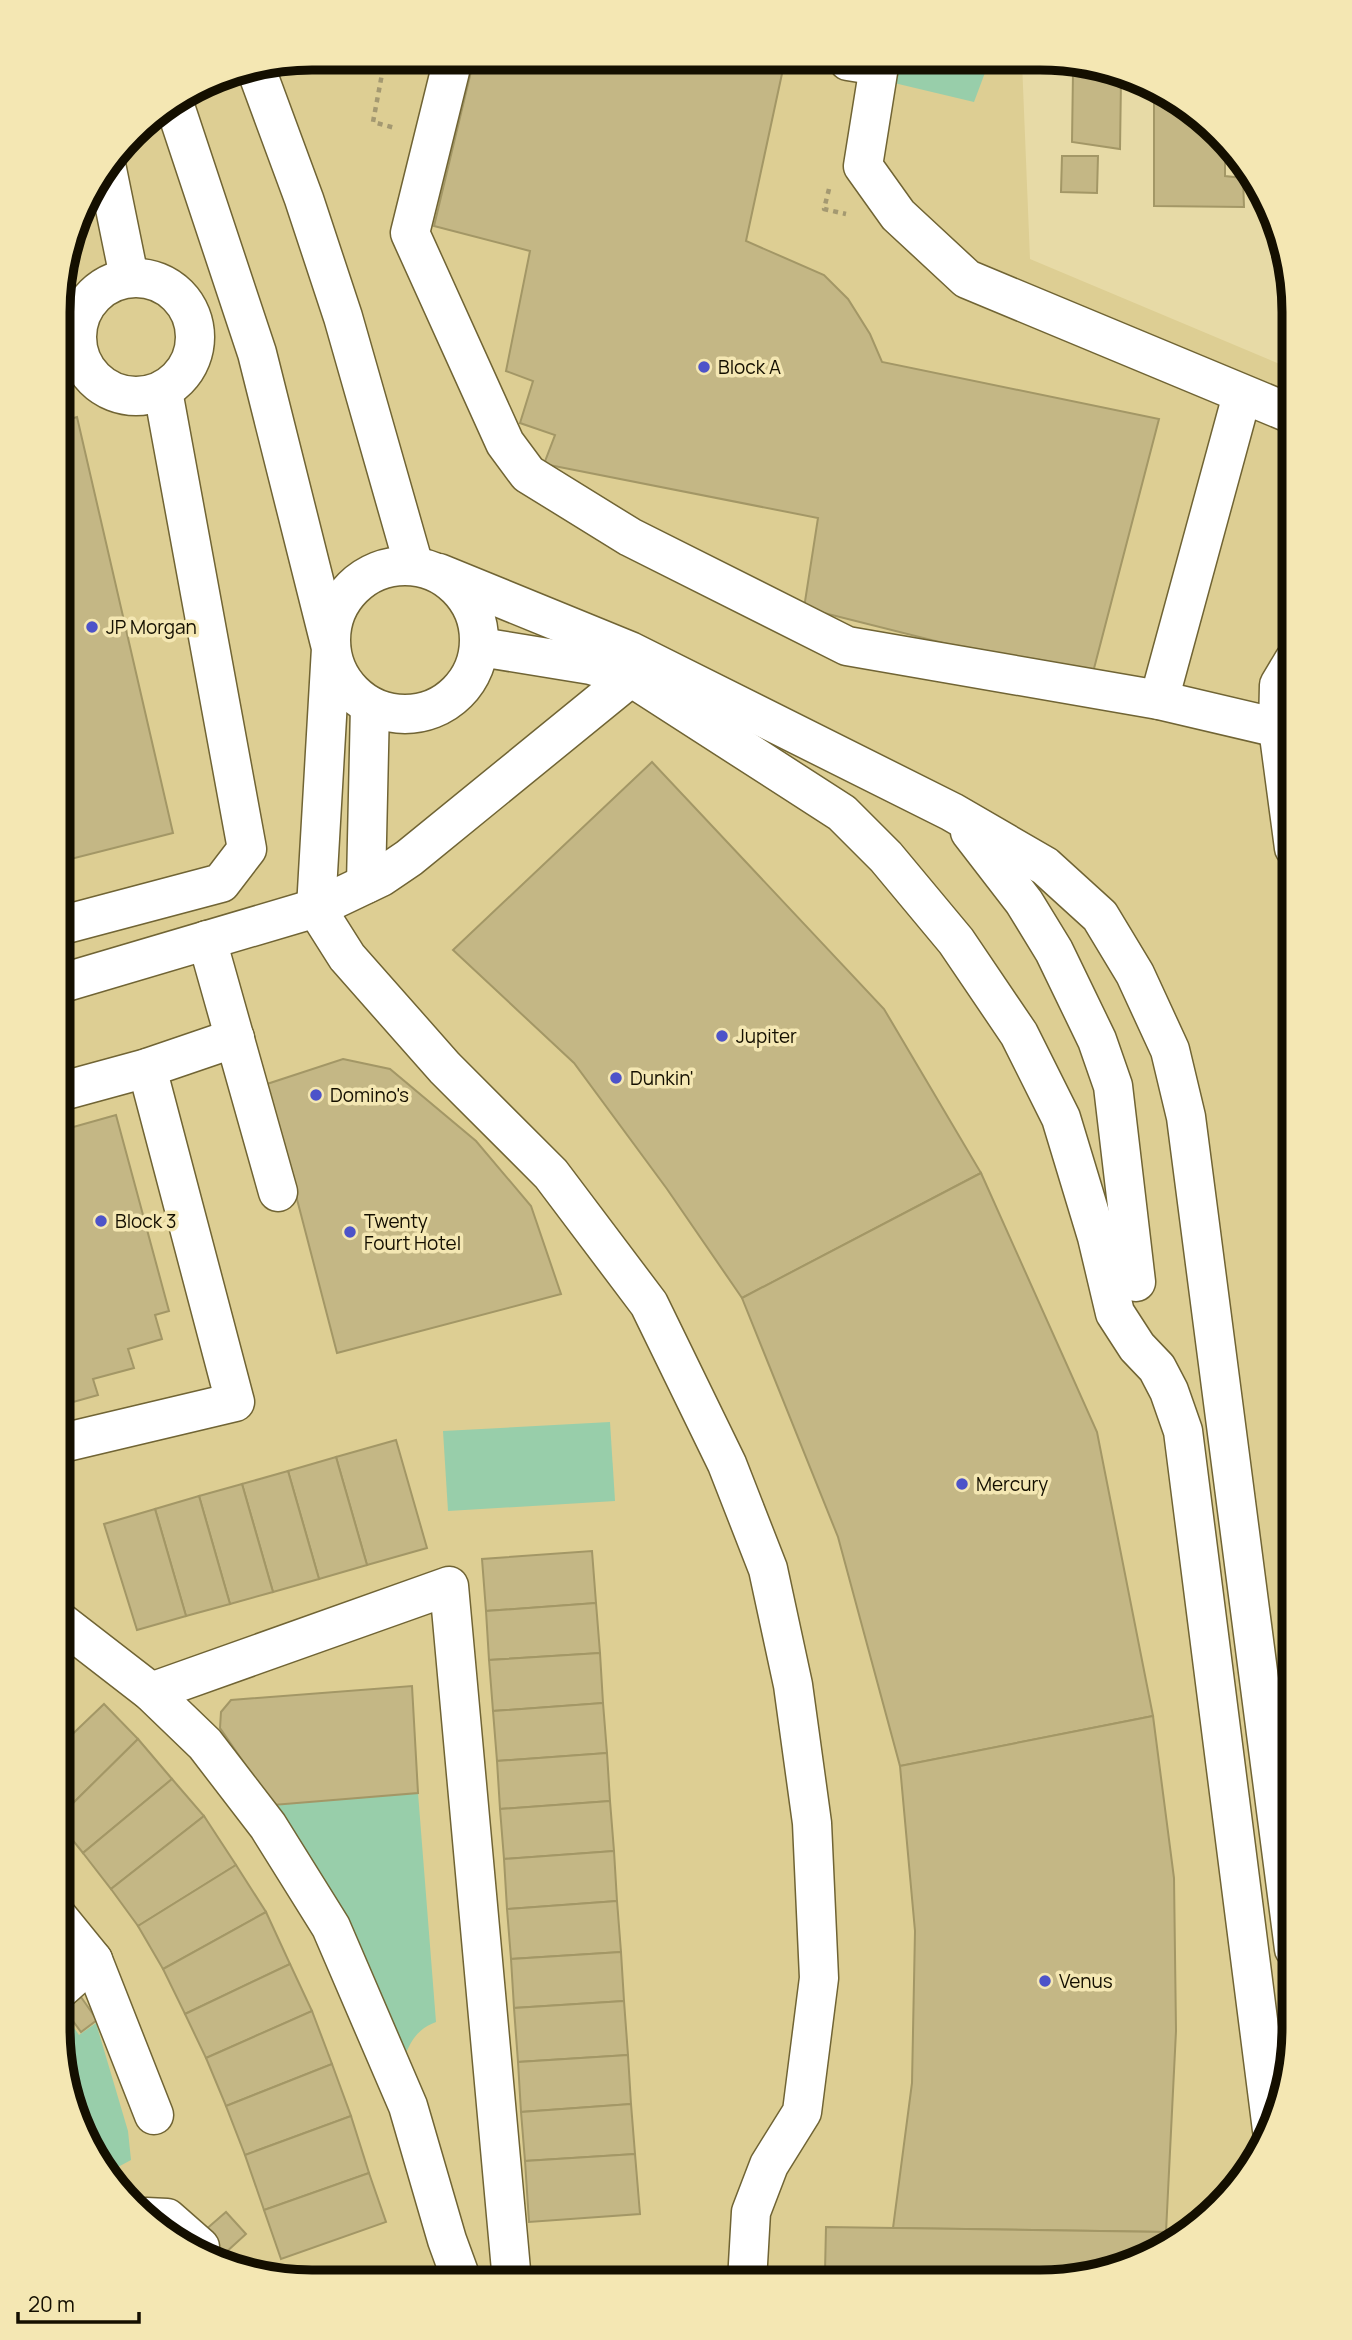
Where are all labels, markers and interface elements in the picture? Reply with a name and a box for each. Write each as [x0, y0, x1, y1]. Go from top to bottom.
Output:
place label: Block A [718, 354, 781, 380]
marker: Block A [696, 359, 712, 375]
place label: JP Morgan [106, 614, 197, 640]
marker: JP Morgan [84, 619, 100, 635]
place label: Jupiter [736, 1023, 797, 1049]
marker: Jupiter [714, 1028, 730, 1044]
place label: Dunkin' [630, 1065, 694, 1091]
marker: Dunkin' [608, 1070, 624, 1086]
place label: Domino's [330, 1082, 409, 1108]
marker: Domino's [308, 1087, 324, 1103]
place label: Block 3 [115, 1208, 177, 1234]
place label: Twenty Fourt Hotel [364, 1208, 461, 1256]
marker: Block 3 [93, 1213, 109, 1229]
marker: Twenty Fourt Hotel [342, 1224, 358, 1240]
place label: Mercury [976, 1471, 1048, 1497]
marker: Mercury [954, 1476, 970, 1492]
place label: Venus [1059, 1968, 1113, 1994]
marker: Venus [1037, 1973, 1053, 1989]
scale bar [18, 2280, 138, 2324]
text: 20 m [28, 2290, 75, 2318]

